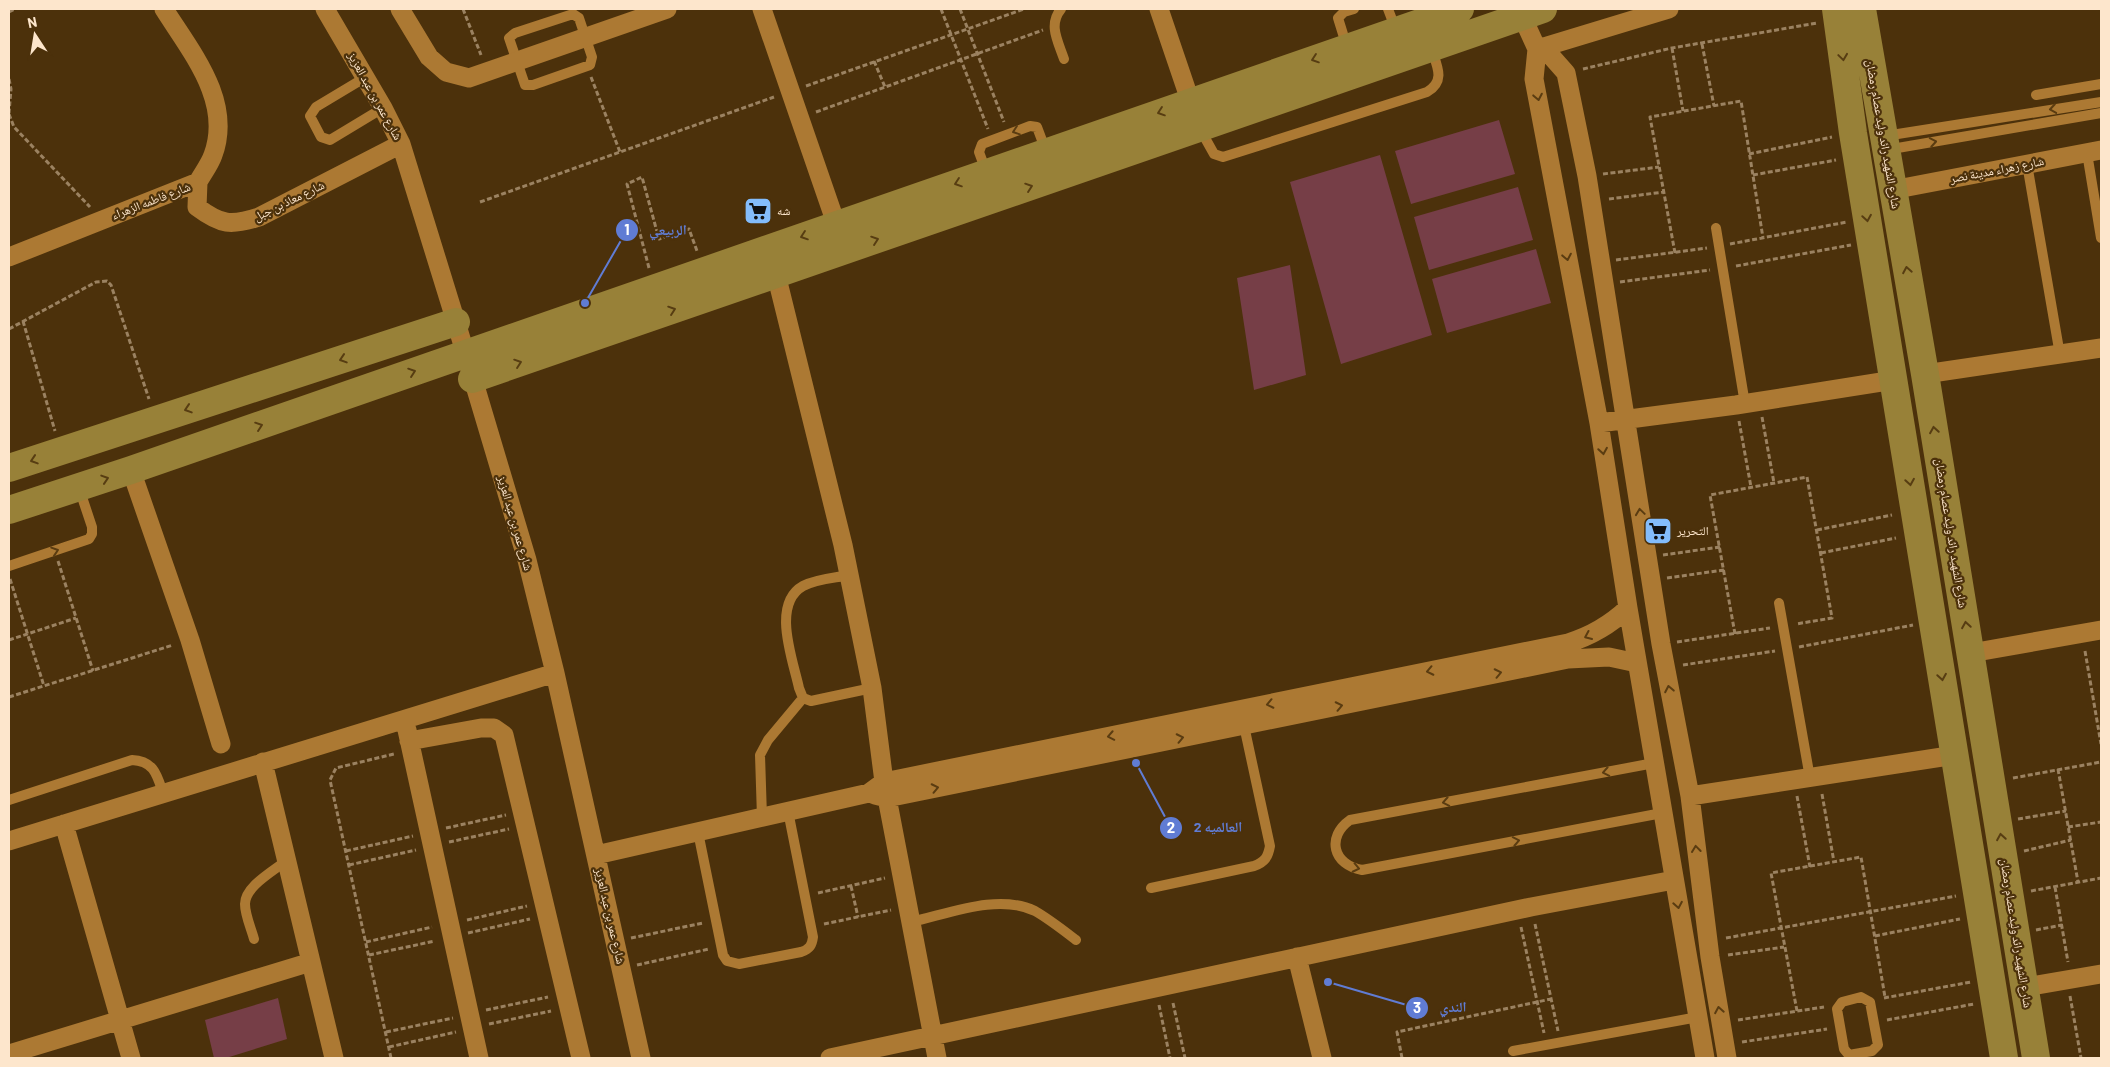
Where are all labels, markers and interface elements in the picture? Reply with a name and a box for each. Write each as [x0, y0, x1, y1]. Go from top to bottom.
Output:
north arrow [10, 10, 60, 60]
text: N [26, 13, 39, 31]
street label: شارع عمر بن عبد العزيز [344, 48, 406, 143]
one-way arrow [1311, 53, 1319, 63]
one-way arrow [1837, 53, 1848, 61]
street label: شارع الشهيد رائد وليد عصام رمضان [1862, 58, 1904, 210]
one-way arrow [1532, 93, 1542, 102]
one-way arrow [2049, 104, 2057, 114]
one-way arrow [1157, 106, 1166, 116]
one-way arrow [1012, 125, 1021, 135]
one-way arrow [1929, 138, 1938, 148]
street label: شارع زهراء مدينة نصر [1948, 153, 2045, 187]
street label: شارع معاذ بن جبل [251, 177, 327, 225]
one-way arrow [954, 177, 963, 187]
street label: شارع فاطمه الزهراء [109, 179, 193, 223]
one-way arrow [1024, 182, 1032, 192]
supermarket icon: شه [743, 196, 773, 226]
place label: شه [777, 203, 790, 217]
one-way arrow [1862, 213, 1872, 222]
callout: الربيعي [615, 215, 697, 244]
text: 1 [624, 220, 630, 238]
text: الربيعي [649, 221, 687, 241]
one-way arrow [801, 230, 809, 240]
one-way arrow [870, 236, 879, 246]
one-way arrow [1562, 252, 1572, 261]
one-way arrow [1902, 266, 1912, 275]
one-way arrow [667, 306, 676, 316]
one-way arrow [339, 353, 347, 363]
one-way arrow [514, 359, 522, 369]
one-way arrow [407, 368, 416, 378]
one-way arrow [185, 404, 193, 414]
one-way arrow [254, 422, 262, 432]
one-way arrow [1930, 426, 1940, 435]
one-way arrow [1597, 447, 1608, 455]
one-way arrow [30, 454, 38, 464]
street label: شارع الشهيد رائد وليد عصام رمضان [1931, 457, 1971, 609]
street label: شارع عمر بن عبد العزيز [494, 473, 536, 572]
one-way arrow [100, 475, 109, 485]
one-way arrow [1905, 477, 1915, 486]
one-way arrow [1635, 507, 1646, 515]
supermarket icon: التحرير [1643, 516, 1673, 546]
place label: التحرير [1676, 523, 1709, 538]
one-way arrow [51, 547, 59, 557]
one-way arrow [1962, 621, 1972, 630]
one-way arrow [1584, 629, 1593, 640]
one-way arrow [1425, 665, 1434, 676]
one-way arrow [1494, 669, 1503, 679]
one-way arrow [1937, 672, 1947, 681]
one-way arrow [1664, 685, 1675, 694]
one-way arrow [1266, 698, 1275, 709]
one-way arrow [1334, 701, 1343, 712]
one-way arrow [1107, 730, 1116, 741]
one-way arrow [1175, 734, 1184, 744]
one-way arrow [1602, 767, 1610, 777]
one-way arrow [930, 784, 939, 794]
one-way arrow [1442, 797, 1451, 807]
callout: العالميه 2 [1159, 813, 1252, 842]
text: 2 [1167, 818, 1175, 836]
text: العالميه 2 [1194, 818, 1242, 835]
one-way arrow [1996, 833, 2006, 842]
one-way arrow [1511, 836, 1520, 846]
one-way arrow [1692, 845, 1702, 854]
street label: شارع الشهيد رائد وليد عصام رمضان [1996, 857, 2036, 1009]
one-way arrow [1352, 862, 1361, 873]
street label: شارع عمر بن عبد العزيز [591, 865, 629, 966]
one-way arrow [1673, 901, 1683, 909]
callout: الندي [1404, 993, 1476, 1022]
text: 3 [1413, 998, 1421, 1016]
text: الندي [1440, 998, 1466, 1018]
one-way arrow [1715, 1006, 1725, 1015]

